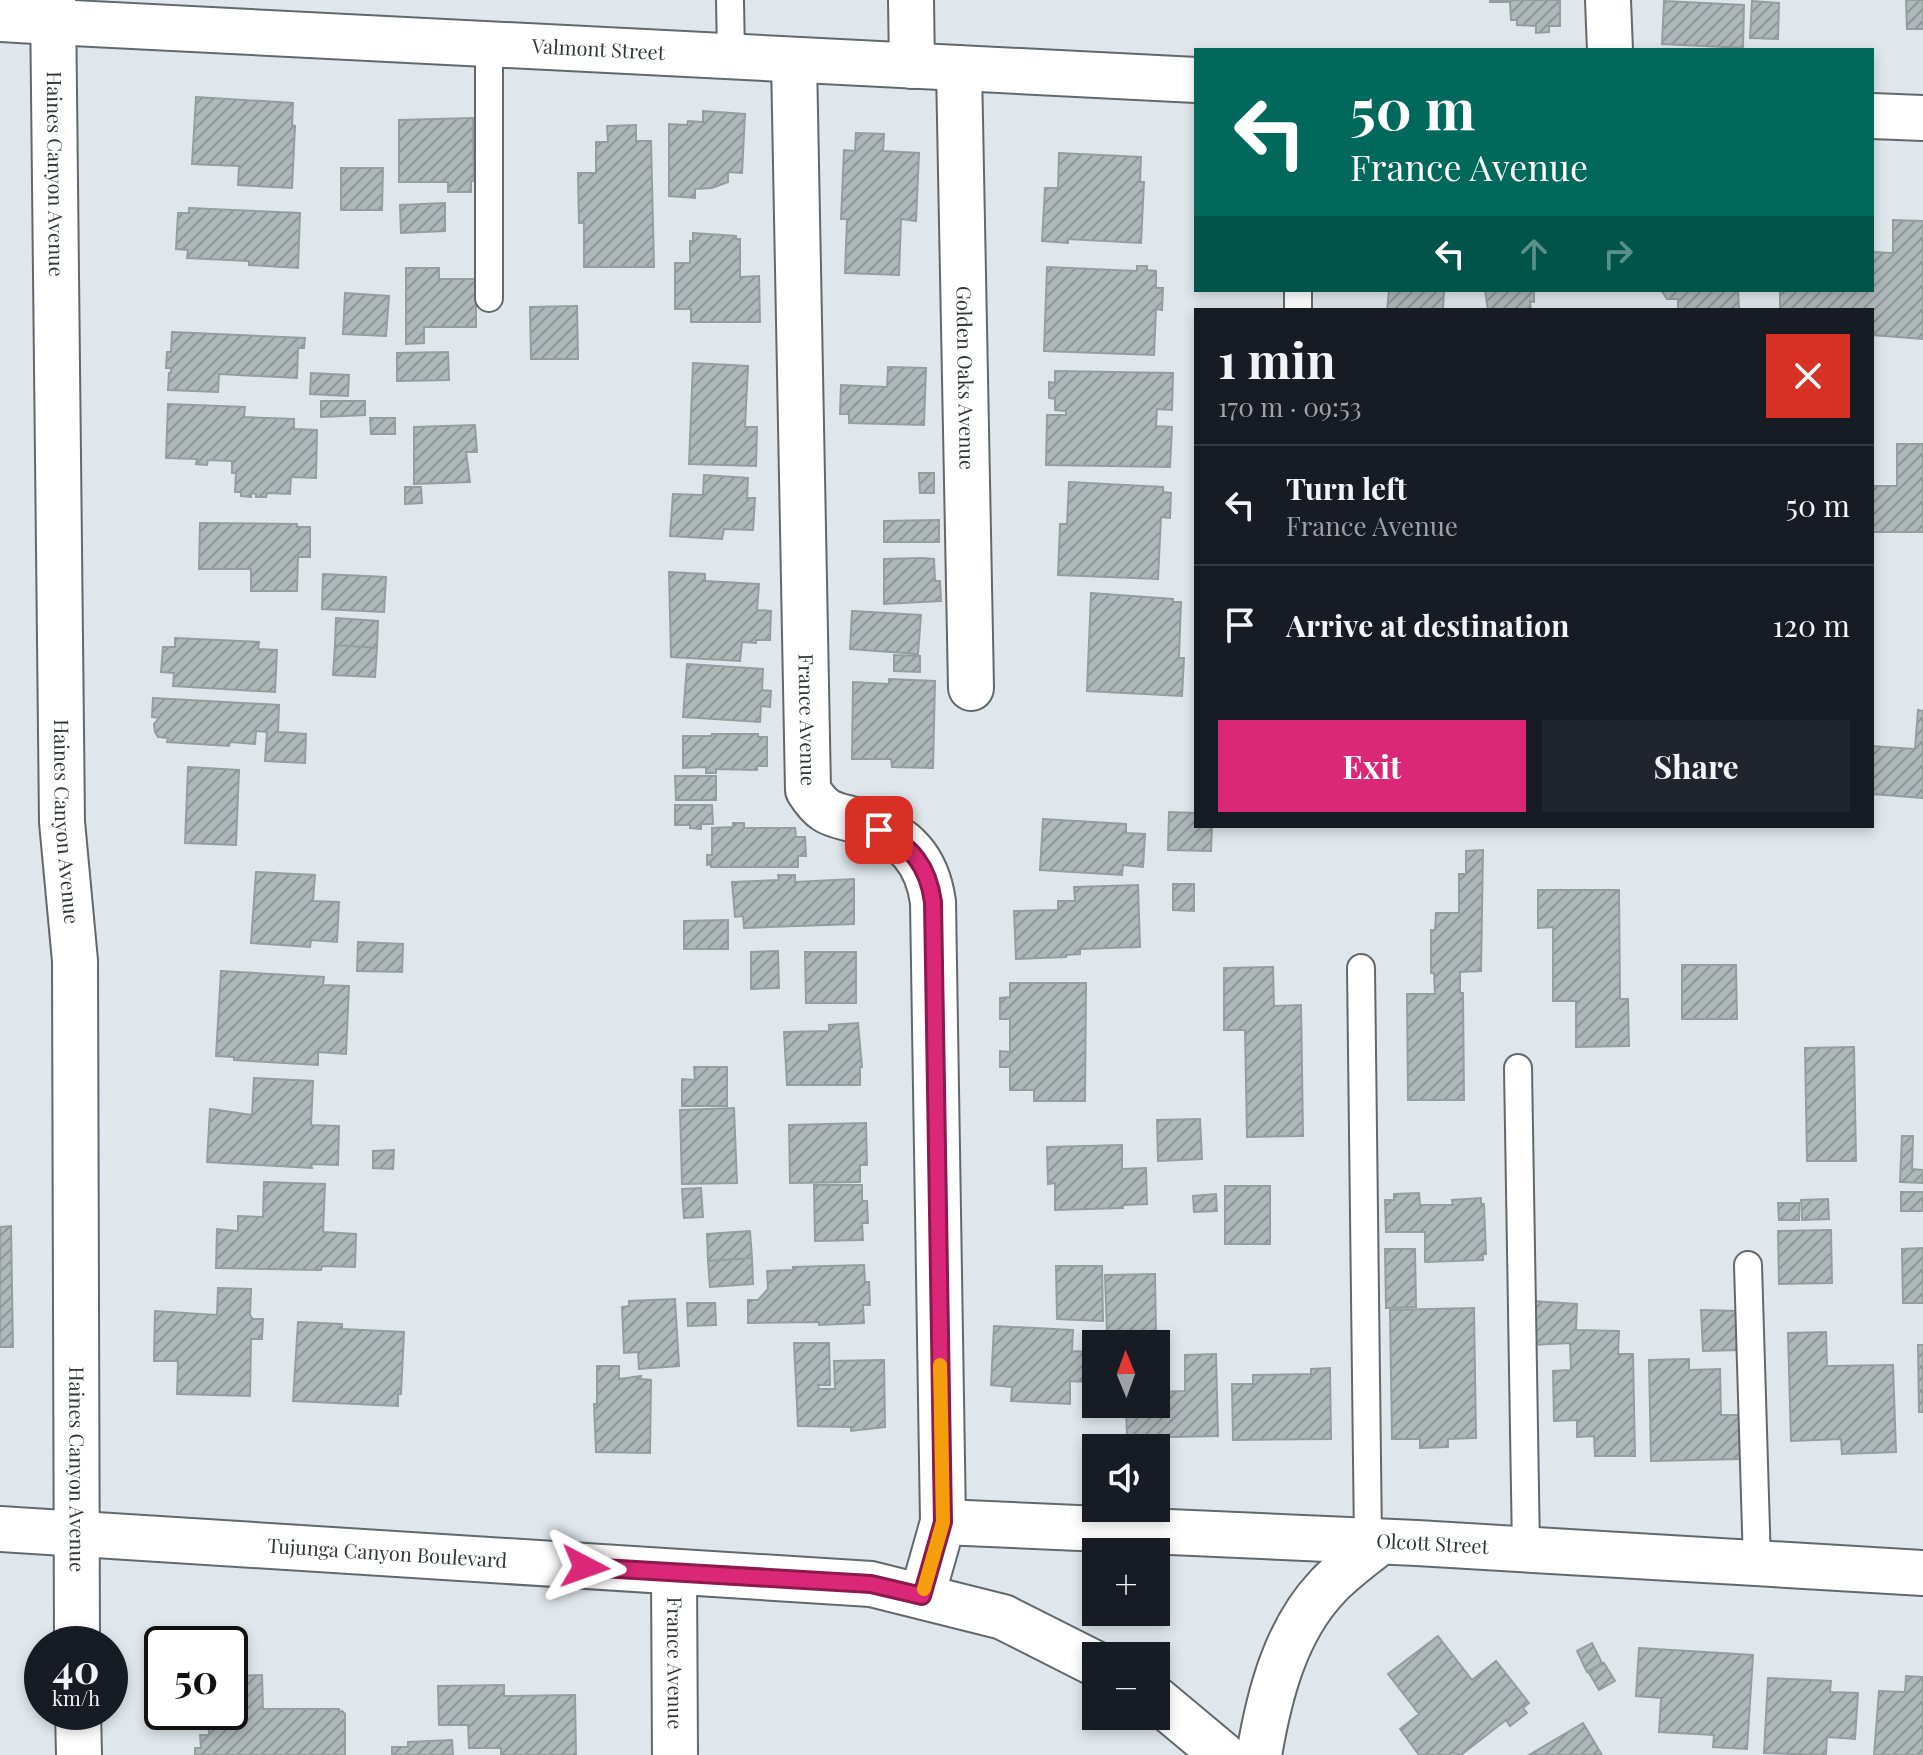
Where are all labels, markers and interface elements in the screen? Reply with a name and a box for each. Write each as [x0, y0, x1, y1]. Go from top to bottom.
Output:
street label: Valmont Street [530, 31, 667, 65]
text: 50 m [1350, 70, 1476, 145]
street label: Haines Canyon Avenue [42, 71, 71, 277]
icon: left [1218, 80, 1322, 184]
text: France Avenue [1350, 142, 1588, 190]
icon: left [1428, 232, 1472, 276]
icon: ahead [1512, 232, 1556, 276]
icon: right [1596, 232, 1640, 276]
street label: Golden Oaks Avenue [951, 286, 982, 470]
text: 1 min [1218, 327, 1336, 391]
button: close [1766, 334, 1850, 418]
text: 170 m · 09:53 [1218, 389, 1361, 424]
text: Turn left [1286, 468, 1407, 508]
icon: left [1218, 483, 1262, 527]
text: 50 m [1785, 485, 1850, 525]
text: France Avenue [1286, 508, 1458, 543]
icon: arrive [1218, 603, 1262, 647]
text: Arrive at destination [1286, 605, 1569, 645]
text: 120 m [1772, 605, 1850, 645]
street label: France Avenue [793, 653, 823, 786]
street label: Haines Canyon Avenue [49, 719, 87, 925]
button: Exit [1218, 720, 1526, 812]
button: Share [1542, 720, 1850, 812]
pin [845, 796, 913, 864]
icon: arrive [857, 808, 901, 852]
north arrow [1082, 1330, 1170, 1418]
map controls [1082, 1330, 1170, 1730]
street label: Haines Canyon Avenue [64, 1367, 92, 1572]
button: sound [1082, 1434, 1170, 1522]
position arrow [543, 1525, 627, 1609]
street label: Olcott Street [1376, 1526, 1491, 1559]
street label: Tujunga Canyon Boulevard [267, 1531, 508, 1573]
button: + [1082, 1538, 1170, 1626]
street label: France Avenue [662, 1597, 690, 1729]
speed limit sign: 50 [144, 1626, 248, 1730]
text: 40 [53, 1641, 99, 1694]
button: − [1082, 1642, 1170, 1730]
text: km/h [52, 1684, 100, 1711]

